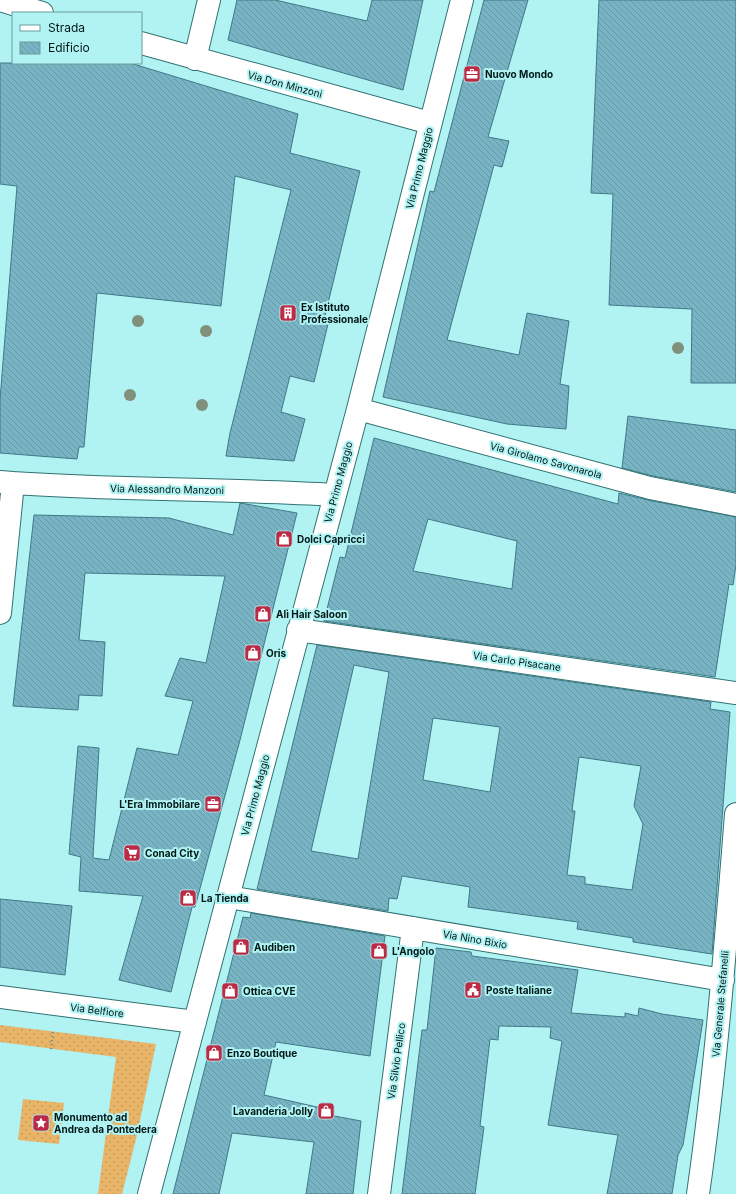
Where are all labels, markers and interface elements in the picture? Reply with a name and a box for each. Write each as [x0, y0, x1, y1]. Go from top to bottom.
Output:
legend [12, 12, 142, 64]
text: Strada [48, 20, 85, 35]
text: Edificio [48, 40, 90, 55]
office icon: Nuovo Mondo [462, 64, 482, 84]
street label: Via Don Minzoni [246, 68, 324, 100]
place label: Nuovo Mondo [485, 68, 553, 80]
street label: Via Primo Maggio [403, 126, 435, 210]
place label: Ex Istituto Professionale [301, 301, 368, 325]
building icon: Ex Istituto Professionale [278, 303, 298, 323]
street label: Via Girolamo Savonarola [489, 439, 603, 481]
street label: Via Primo Maggio [321, 440, 355, 524]
street label: Via Alessandro Manzoni [110, 482, 224, 496]
shop icon: Dolci Capricci [274, 529, 294, 549]
place label: Dolci Capricci [297, 533, 365, 545]
shop icon: Alì Hair Saloon [253, 604, 273, 624]
place label: Alì Hair Saloon [276, 608, 347, 620]
shop icon: Oris [243, 643, 263, 663]
place label: Oris [266, 647, 287, 659]
street label: Via Carlo Pisacane [472, 649, 562, 673]
street label: Via Primo Maggio [238, 753, 272, 837]
office icon: L'Era Immobilare [203, 794, 223, 814]
place label: L'Era Immobilare [119, 798, 200, 810]
supermarket icon: Conad City [122, 843, 142, 863]
place label: Conad City [145, 847, 199, 860]
shop icon: La Tienda [178, 888, 198, 908]
place label: La Tienda [201, 892, 249, 904]
street label: Via Nino Bixio [442, 927, 508, 951]
shop icon: Audiben [231, 937, 251, 957]
place label: Audiben [254, 941, 295, 953]
shop icon: L'Angolo [369, 941, 389, 961]
place label: L'Angolo [392, 945, 434, 958]
street label: Via Generale Stefanelli [709, 950, 731, 1058]
public building icon: Poste Italiane [463, 980, 483, 1000]
shop icon: Ottica CVE [220, 981, 240, 1001]
place label: Poste Italiane [486, 984, 552, 996]
place label: Ottica CVE [243, 985, 295, 997]
street label: Via Belfiore [69, 1001, 125, 1019]
street label: Via Silvio Pellico [385, 1022, 407, 1100]
shop icon: Enzo Boutique [204, 1043, 224, 1063]
place label: Enzo Boutique [227, 1047, 297, 1059]
shop icon: Lavanderia Jolly [316, 1101, 336, 1121]
place label: Lavanderia Jolly [233, 1105, 313, 1118]
place label: Monumento ad Andrea da Pontedera [54, 1111, 157, 1135]
place icon: Monumento ad Andrea da Pontedera [31, 1113, 51, 1133]

